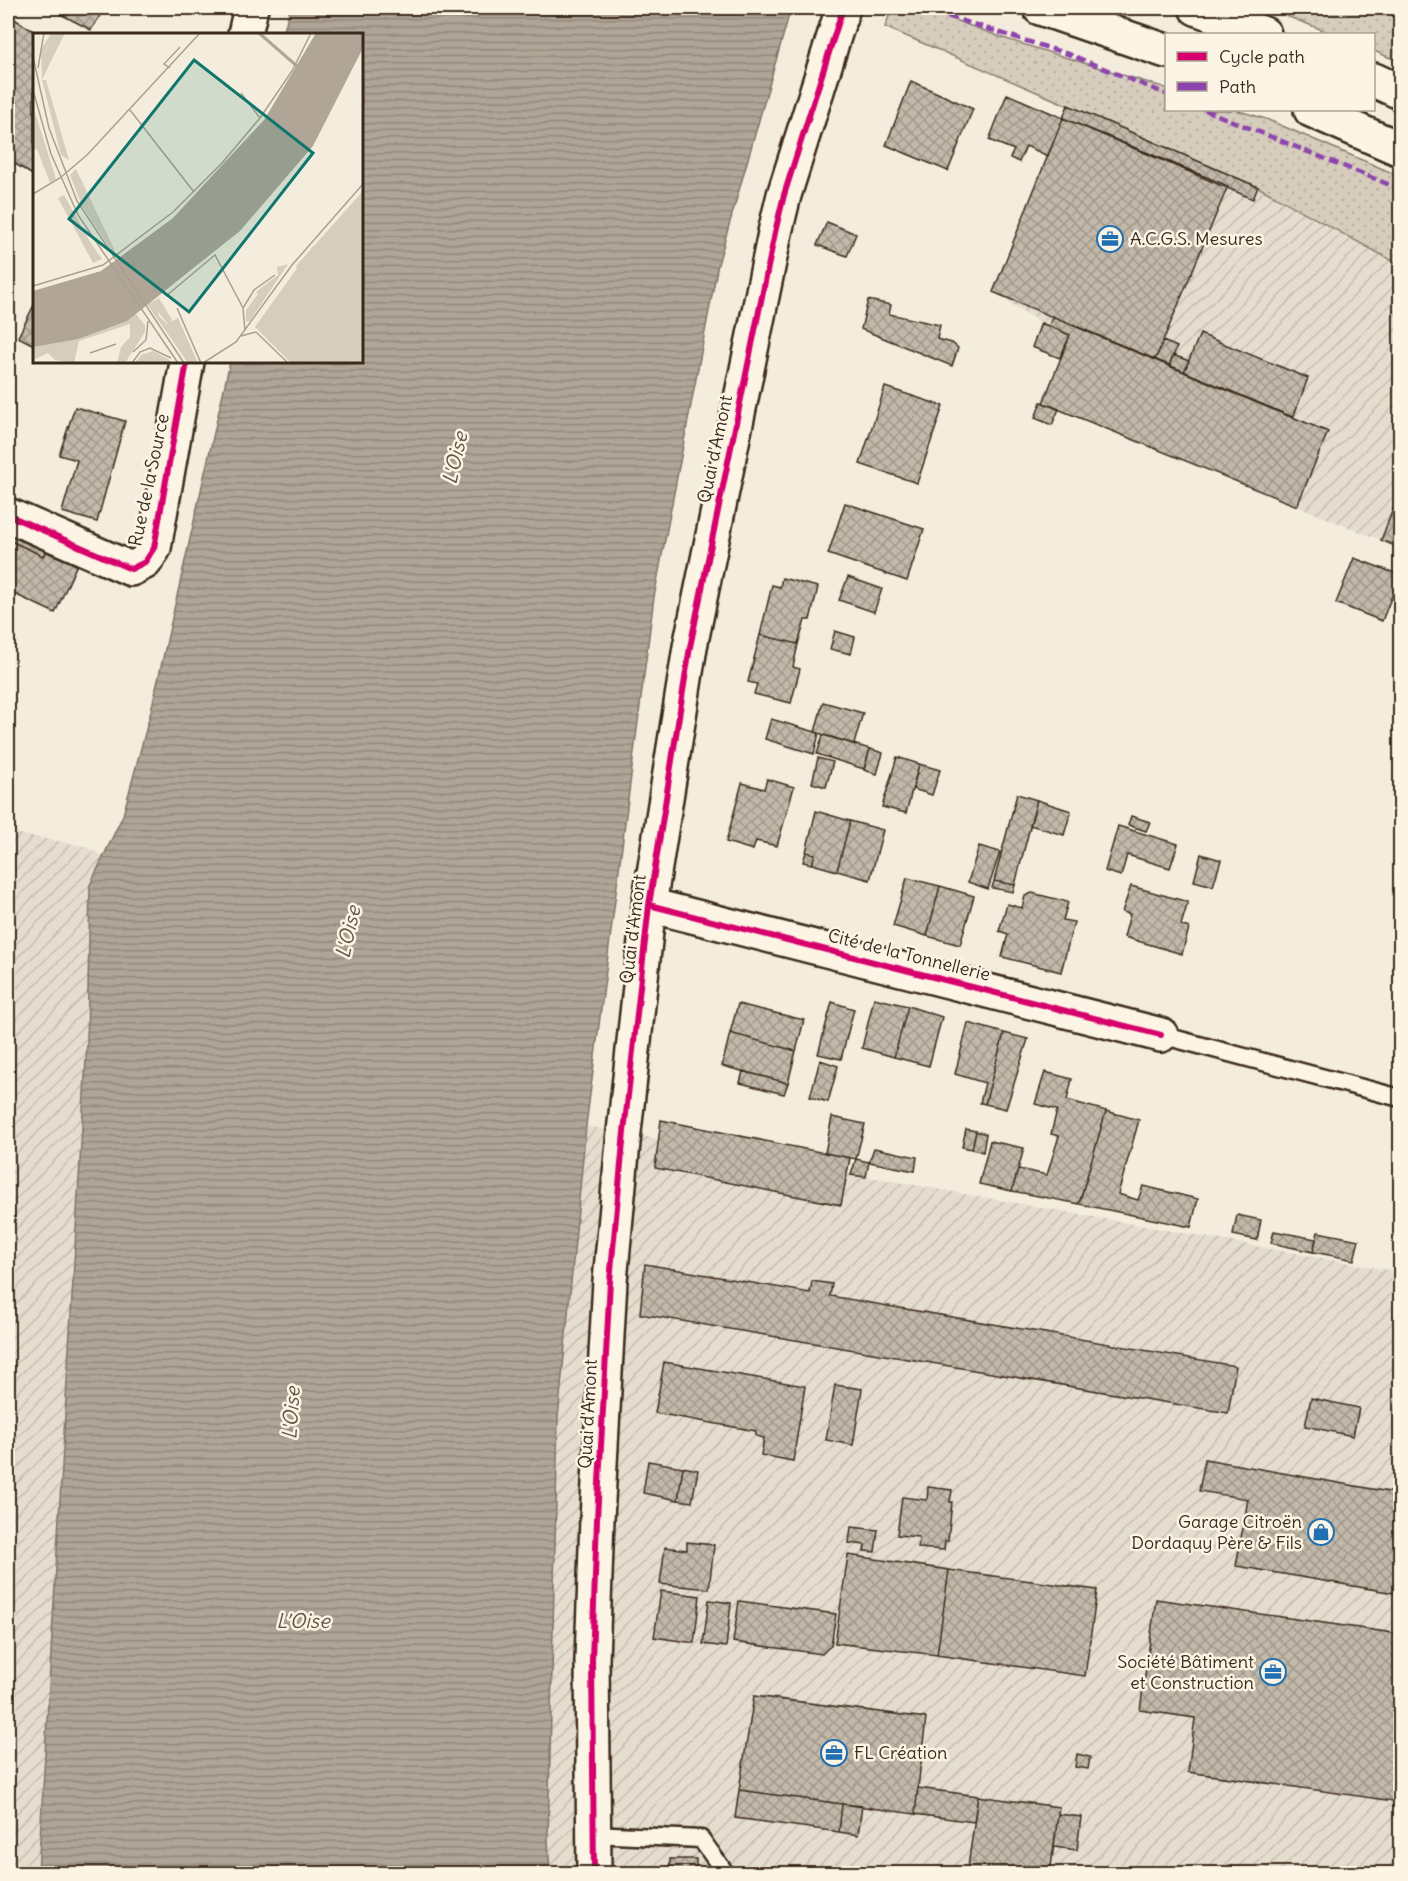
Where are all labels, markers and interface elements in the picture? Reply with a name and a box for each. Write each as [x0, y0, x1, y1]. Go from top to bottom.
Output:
inset map [33, 33, 363, 363]
legend [1165, 33, 1375, 111]
text: Cycle path [1219, 45, 1305, 68]
text: Path [1219, 75, 1256, 98]
office icon: A.C.G.S. Mesures [1095, 224, 1125, 254]
place label: A.C.G.S. Mesures [1130, 227, 1263, 250]
street label: Quai d'Amont [692, 393, 737, 505]
street label: Rue de la Source [123, 411, 174, 548]
water label: L'Oise [436, 428, 473, 486]
street label: Quai d'Amont [614, 873, 651, 985]
water label: L'Oise [329, 902, 366, 960]
street label: Cité de la Tonnellerie [826, 923, 993, 986]
street label: Quai d'Amont [573, 1359, 602, 1469]
water label: L'Oise [276, 1385, 305, 1440]
place label: Garage Citroën Dordaquy Père & Fils [1131, 1510, 1302, 1554]
shop icon: Garage Citroën Dordaquy Père & Fils [1306, 1517, 1336, 1547]
water label: L’Oise [276, 1608, 331, 1633]
place label: Société Bâtiment et Construction [1117, 1650, 1254, 1694]
office icon: Société Bâtiment et Construction [1258, 1657, 1288, 1687]
office icon: FL Création [819, 1738, 849, 1768]
place label: FL Création [854, 1741, 947, 1764]

